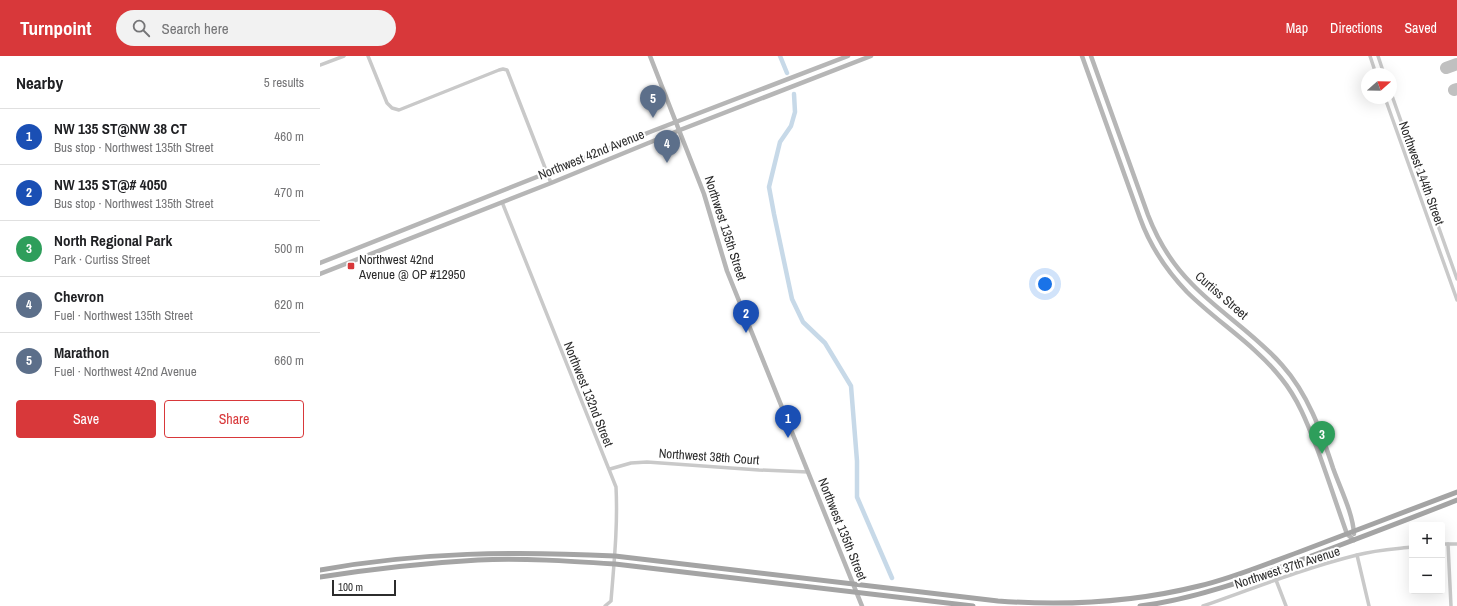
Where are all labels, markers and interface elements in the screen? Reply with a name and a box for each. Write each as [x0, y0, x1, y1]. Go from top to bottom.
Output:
search box [116, 10, 396, 46]
text: Turnpoint [20, 15, 92, 41]
icon: search [130, 17, 152, 39]
text: Search here [162, 18, 229, 39]
text: Map [1286, 19, 1308, 37]
text: Directions [1330, 19, 1382, 37]
text: Saved [1404, 19, 1437, 37]
north arrow [1361, 68, 1397, 104]
text: Nearby [16, 71, 63, 94]
text: 5 results [264, 74, 304, 91]
pin: 5 [640, 85, 666, 118]
text: NW 135 ST@NW 38 CT [54, 118, 187, 139]
street label: Northwest 144th Street [1395, 119, 1448, 227]
street label: Northwest 42nd Avenue [536, 125, 647, 184]
text: 1 [26, 128, 32, 145]
text: 460 m [274, 128, 304, 145]
pin: 4 [654, 130, 680, 163]
text: Bus stop · Northwest 135th Street [54, 139, 213, 156]
text: NW 135 ST@# 4050 [54, 174, 167, 195]
street label: Northwest 135th Street [701, 174, 750, 283]
text: 2 [26, 184, 32, 201]
text: 470 m [274, 184, 304, 201]
text: Bus stop · Northwest 135th Street [54, 195, 213, 212]
text: North Regional Park [54, 230, 172, 251]
text: 3 [26, 240, 32, 257]
text: 500 m [274, 240, 304, 257]
text: Park · Curtiss Street [54, 251, 150, 268]
place label: Northwest 42nd Avenue @ OP #12950 [358, 251, 466, 283]
marker: Northwest 42nd Avenue @ OP #12950 [346, 261, 356, 271]
street label: Curtiss Street [1192, 268, 1252, 323]
your location [1035, 274, 1055, 294]
text: Chevron [54, 286, 104, 307]
text: 4 [26, 296, 32, 313]
text: 620 m [274, 296, 304, 313]
pin: 2 [733, 300, 759, 333]
text: Fuel · Northwest 135th Street [54, 307, 193, 324]
street label: Northwest 132nd Street [560, 339, 617, 449]
text: Marathon [54, 342, 109, 363]
text: 5 [26, 352, 32, 369]
text: 660 m [274, 352, 304, 369]
text: Fuel · Northwest 42nd Avenue [54, 363, 197, 380]
button: Save [16, 400, 156, 438]
button: Share [164, 400, 304, 438]
pin: 1 [775, 405, 801, 438]
pin: 3 [1309, 421, 1335, 454]
street label: Northwest 38th Court [658, 445, 760, 468]
street label: Northwest 135th Street [814, 475, 871, 583]
map controls [1409, 522, 1445, 594]
button: + [1409, 522, 1445, 558]
street label: Northwest 37th Avenue [1232, 542, 1342, 593]
button: − [1409, 558, 1445, 594]
scale bar [332, 578, 396, 597]
text: 100 m [338, 580, 363, 594]

